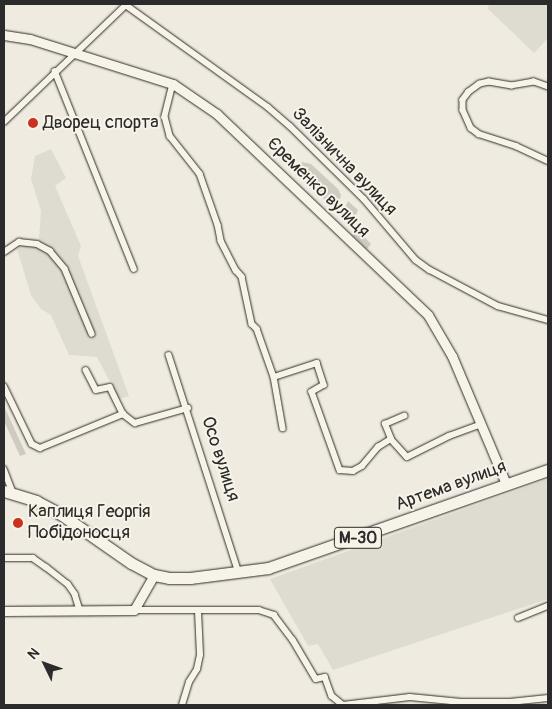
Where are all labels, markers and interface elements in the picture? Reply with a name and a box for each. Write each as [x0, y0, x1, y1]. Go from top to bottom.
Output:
street label: Залізнична вулиця [287, 104, 401, 220]
place label: Дворец спорта [43, 112, 159, 134]
marker: Дворец спорта [27, 117, 39, 129]
street label: Єременко вулиця [262, 134, 374, 242]
street label: Осо вулиця [196, 414, 244, 504]
street label: Артема вулиця [393, 456, 509, 516]
place label: Каплиця Георгія Побідоносця [28, 502, 150, 544]
marker: Каплиця Георгія Побідоносця [12, 517, 24, 529]
road number: М-30 [333, 524, 383, 552]
north arrow [20, 639, 70, 689]
text: N [24, 644, 43, 663]

